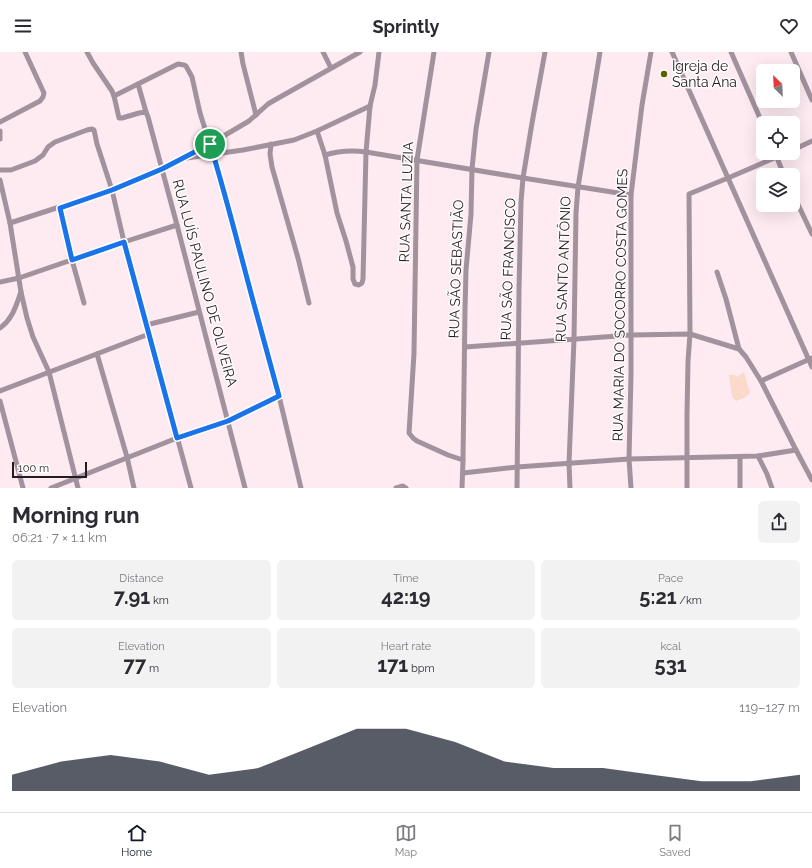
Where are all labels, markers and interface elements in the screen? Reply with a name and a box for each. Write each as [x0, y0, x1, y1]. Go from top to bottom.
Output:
icon: menu [12, 15, 34, 37]
icon: heart [778, 15, 800, 37]
text: Sprintly [373, 16, 439, 37]
place label: Igreja de Santa Ana [672, 58, 737, 90]
north arrow [756, 64, 800, 108]
map controls [756, 64, 800, 212]
marker: Igreja de Santa Ana [659, 69, 669, 79]
button: locate [756, 116, 800, 160]
pin [193, 127, 227, 161]
icon: arrive [199, 133, 221, 155]
street label: RUA SANTA LUZIA [396, 141, 416, 263]
street label: RUA MARIA DO SOCORRO COSTA GOMES [610, 168, 630, 442]
button: layers [756, 168, 800, 212]
street label: RUA LUÍS PAULINO DE OLIVEIRA [170, 177, 242, 389]
street label: RUA SANTO ANTÔNIO [551, 196, 574, 342]
street label: RUA SÃO FRANCISCO [497, 197, 518, 341]
street label: RUA SÃO SEBASTIÃO [445, 199, 466, 339]
scale bar [12, 460, 87, 479]
text: 100 m [18, 462, 49, 475]
button: share [758, 501, 800, 543]
text: Morning run [12, 502, 140, 528]
text: 06:21 · 7 × 1.1 km [12, 530, 107, 545]
text: Distance [119, 572, 163, 585]
text: Time [393, 572, 419, 585]
text: Pace [658, 572, 683, 585]
text: 7.91 [114, 585, 150, 609]
text: 42:19 [381, 585, 431, 609]
text: 5:21 [639, 585, 677, 609]
text: km [150, 594, 169, 607]
text: /km [677, 594, 702, 607]
text: Elevation [118, 640, 165, 653]
text: Heart rate [381, 640, 431, 653]
text: kcal [660, 640, 681, 653]
text: 77 [124, 653, 146, 677]
text: 171 [377, 653, 408, 677]
text: 531 [655, 653, 687, 677]
text: m [146, 662, 159, 675]
text: bpm [408, 662, 435, 675]
text: Elevation [12, 700, 67, 715]
text: 119–127 m [739, 700, 800, 715]
tab: Home [121, 822, 152, 859]
tab: Map [395, 822, 417, 859]
tab: Saved [659, 822, 691, 859]

